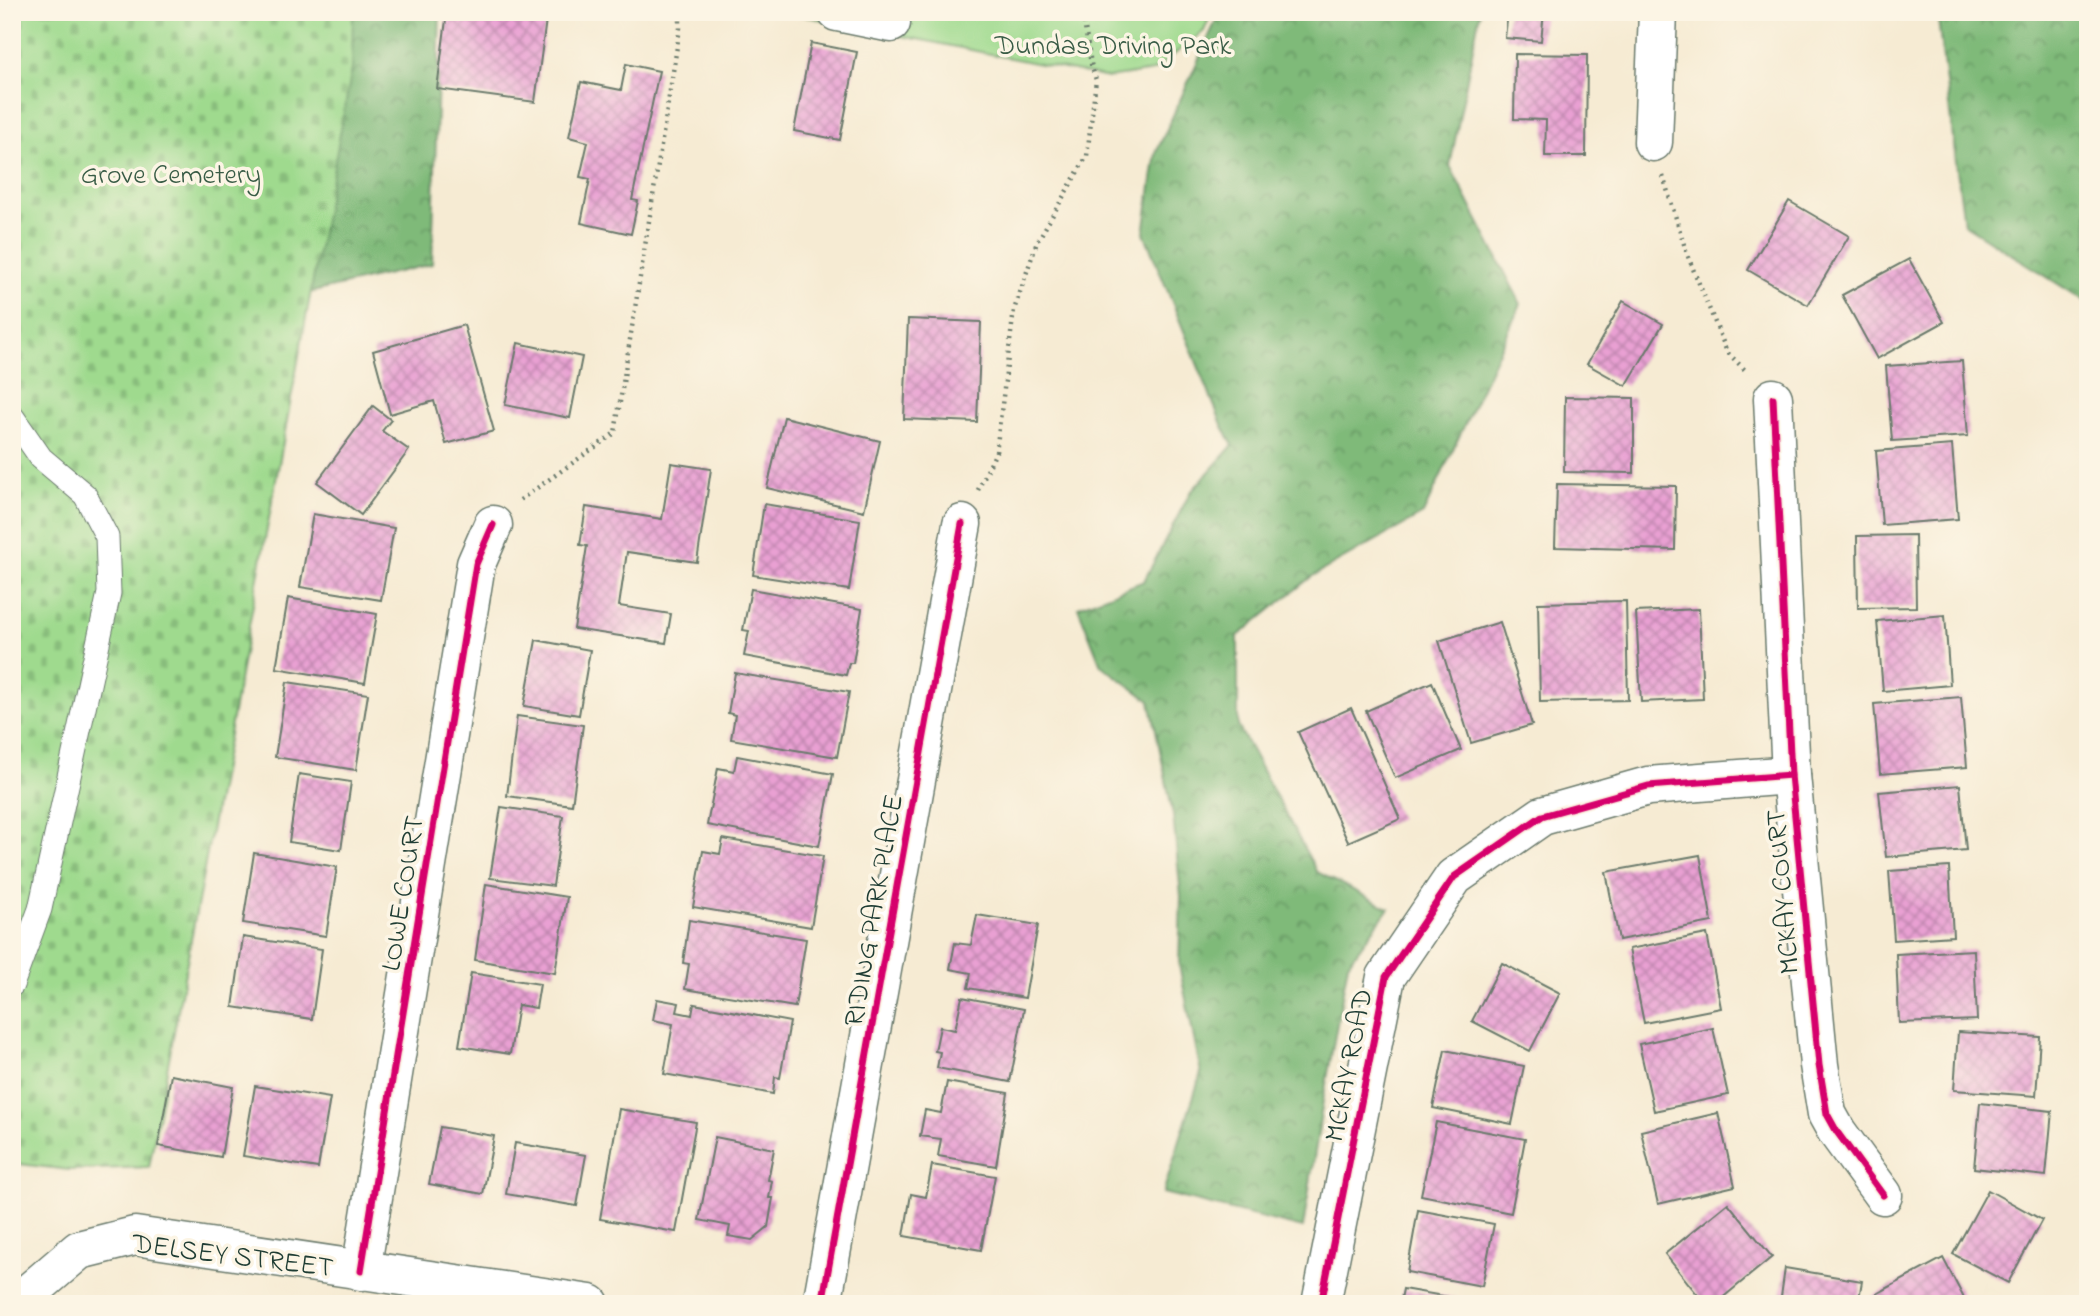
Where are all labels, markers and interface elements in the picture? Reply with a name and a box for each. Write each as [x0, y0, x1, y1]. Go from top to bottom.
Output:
park label: Dundas Driving Park [994, 27, 1232, 68]
park label: Grove Cemetery [81, 156, 261, 197]
street label: RIDING PARK PLACE [835, 791, 916, 1030]
street label: MCKAY COURT [1757, 808, 1812, 976]
street label: LOWE COURT [372, 813, 437, 974]
street label: MCKAY ROAD [1316, 986, 1385, 1146]
street label: DELSEY STREET [129, 1225, 335, 1290]

